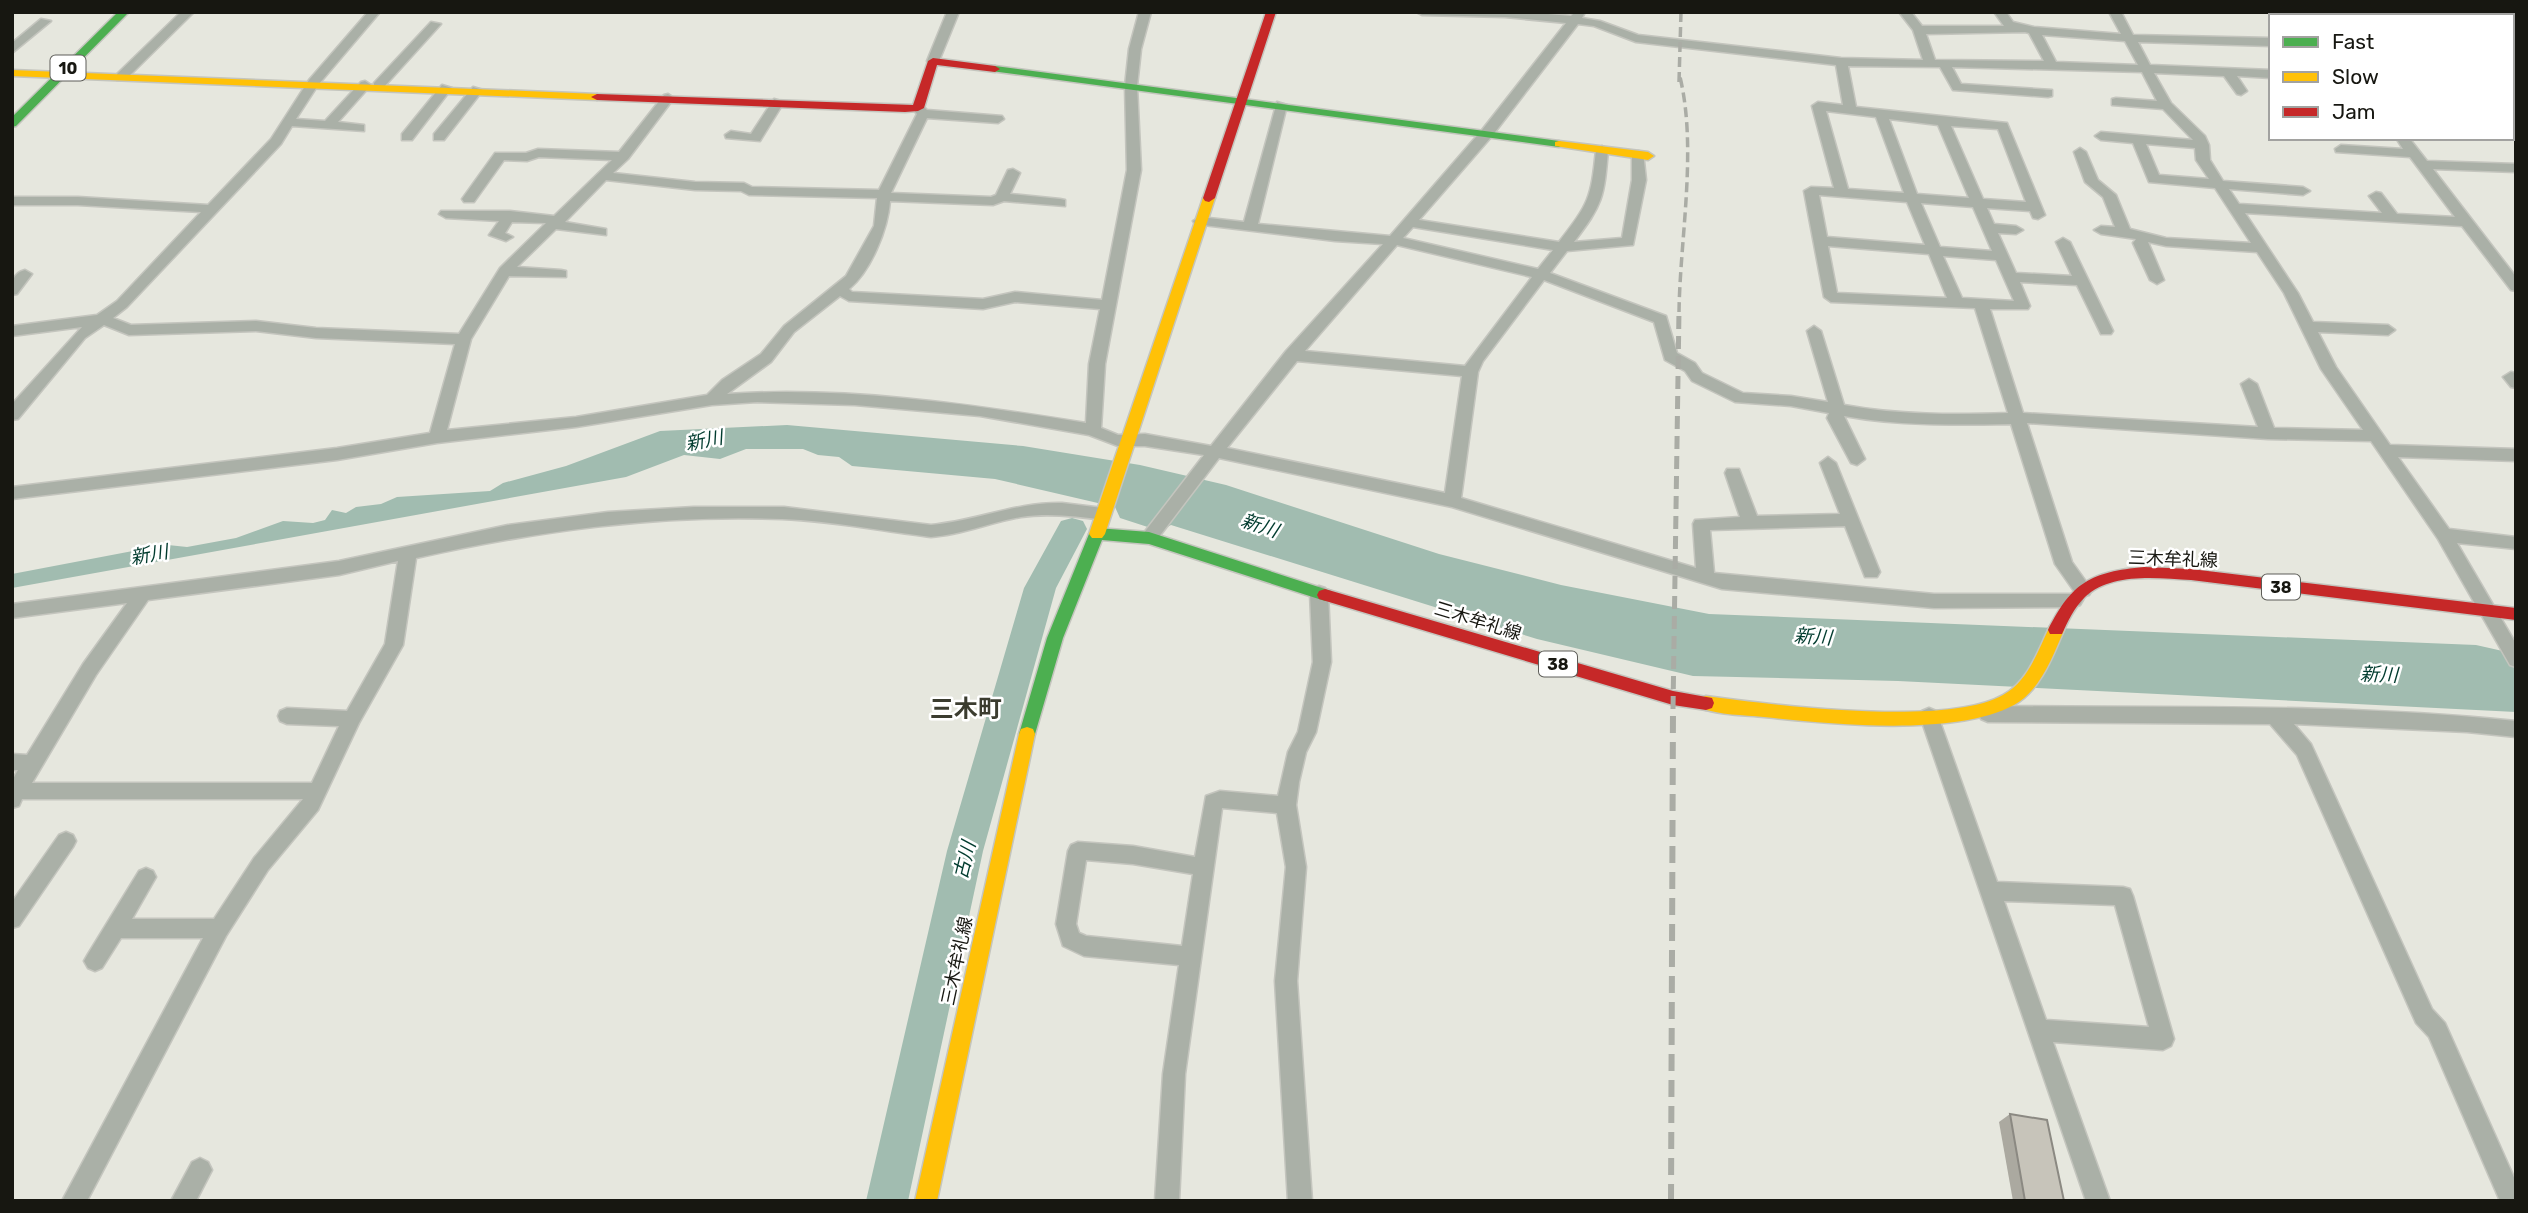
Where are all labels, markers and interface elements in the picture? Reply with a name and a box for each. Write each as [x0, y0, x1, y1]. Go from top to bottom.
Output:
legend [2269, 14, 2514, 140]
text: Fast [2332, 29, 2374, 54]
road number: 10 [50, 55, 86, 80]
text: Slow [2332, 64, 2379, 89]
text: Jam [2332, 99, 2376, 124]
water label: 新川 [683, 425, 727, 455]
water label: 新川 [1238, 508, 1283, 543]
water label: 新川 [128, 540, 172, 569]
street label: 三木牟礼線 [2128, 546, 2218, 572]
road number: 38 [2262, 574, 2300, 600]
street label: 三木牟礼線 [1432, 597, 1524, 645]
water label: 新川 [1793, 624, 1835, 649]
road number: 38 [1539, 652, 1577, 677]
water label: 新川 [2360, 662, 2400, 687]
district label: 三木町 [930, 695, 1002, 723]
water label: 古川 [949, 837, 981, 881]
street label: 三木牟礼線 [937, 915, 977, 1007]

